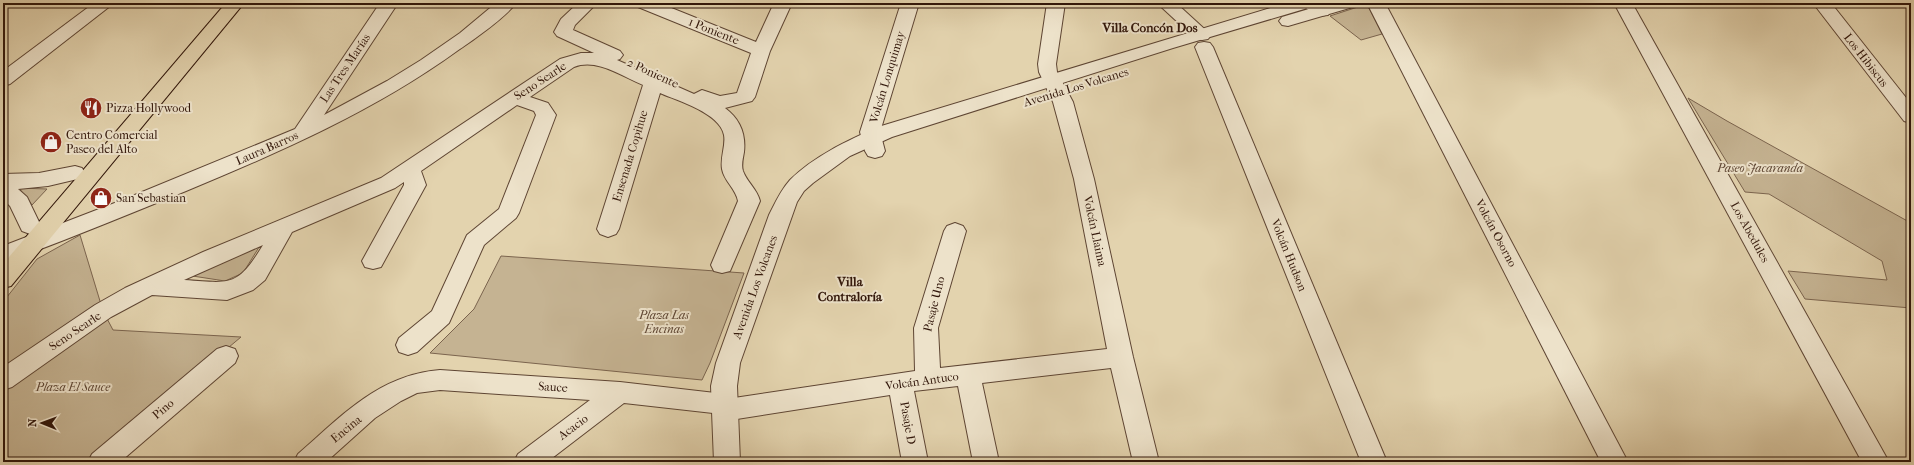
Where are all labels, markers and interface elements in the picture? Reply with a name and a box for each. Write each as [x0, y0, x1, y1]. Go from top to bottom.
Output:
street label: 1 Poniente [687, 15, 741, 47]
district label: Villa Concón Dos [1102, 20, 1198, 35]
street label: Volcán Lonquimay [866, 29, 908, 126]
street label: Las Tres Marías [317, 30, 374, 105]
street label: Los Hibiscus [1841, 30, 1892, 90]
street label: 2 Poniente [625, 55, 681, 91]
street label: Seno Searle [511, 59, 569, 103]
street label: Avenida Los Volcanes [1021, 64, 1131, 110]
restaurant icon: Pizza Hollywood [78, 95, 104, 121]
place label: Pizza Hollywood [106, 101, 192, 115]
street label: Ensenada Copihue [609, 108, 651, 204]
place label: Centro Comercial Paseo del Alto [66, 128, 158, 156]
street label: Laura Barros [234, 128, 301, 168]
shop icon: Centro Comercial Paseo del Alto [38, 129, 64, 155]
park label: Paseo Jacaranda [1716, 161, 1803, 175]
shop icon: San Sebastian [88, 185, 114, 211]
place label: San Sebastian [116, 191, 186, 205]
street label: Volcán Llaima [1080, 193, 1109, 268]
street label: Volcán Osorno [1472, 196, 1520, 269]
street label: Los Abedules [1728, 199, 1773, 265]
street label: Volcán Hudson [1268, 216, 1310, 293]
street label: Avenida Los Volcanes [729, 233, 780, 342]
district label: Villa Contraloría [818, 274, 883, 304]
street label: Pasaje Uno [920, 275, 948, 333]
park label: Plaza Las Encinas [638, 308, 689, 336]
street label: Seno Searle [46, 309, 104, 353]
street label: Volcán Antuco [884, 369, 960, 393]
street label: Sauce [538, 379, 568, 395]
park label: Plaza El Sauce [35, 380, 111, 394]
street label: Pino [149, 396, 177, 422]
street label: Pasaje D [897, 400, 919, 446]
north arrow [22, 403, 62, 443]
street label: Acacio [555, 411, 591, 443]
street label: Encina [328, 412, 365, 446]
text: N [26, 418, 39, 427]

